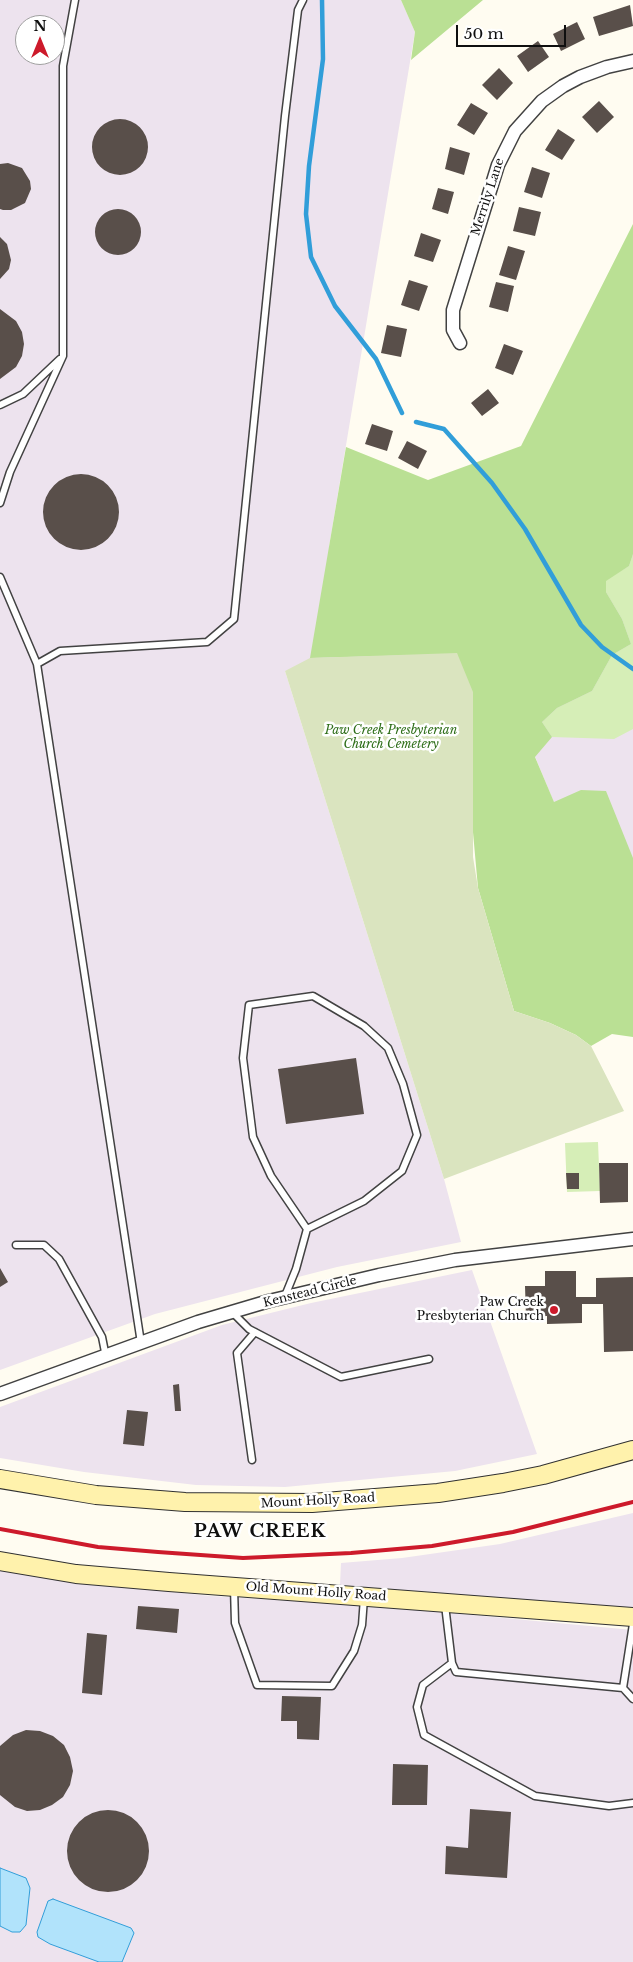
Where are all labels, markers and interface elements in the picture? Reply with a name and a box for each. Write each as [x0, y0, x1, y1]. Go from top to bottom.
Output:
north arrow [15, 15, 65, 65]
scale bar [458, 15, 568, 47]
text: N [33, 17, 47, 35]
text: 50 m [464, 24, 504, 43]
street label: Merrily Lane [469, 156, 507, 238]
park label: Paw Creek Presbyterian Church Cemetery [325, 724, 457, 752]
street label: Kenstead Circle [262, 1273, 358, 1311]
place label: Paw Creek Presbyterian Church [417, 1296, 544, 1324]
marker: Paw Creek Presbyterian Church [548, 1304, 560, 1316]
street label: Mount Holly Road [261, 1491, 375, 1511]
district label: PAW CREEK [193, 1521, 327, 1543]
street label: Old Mount Holly Road [245, 1580, 387, 1604]

